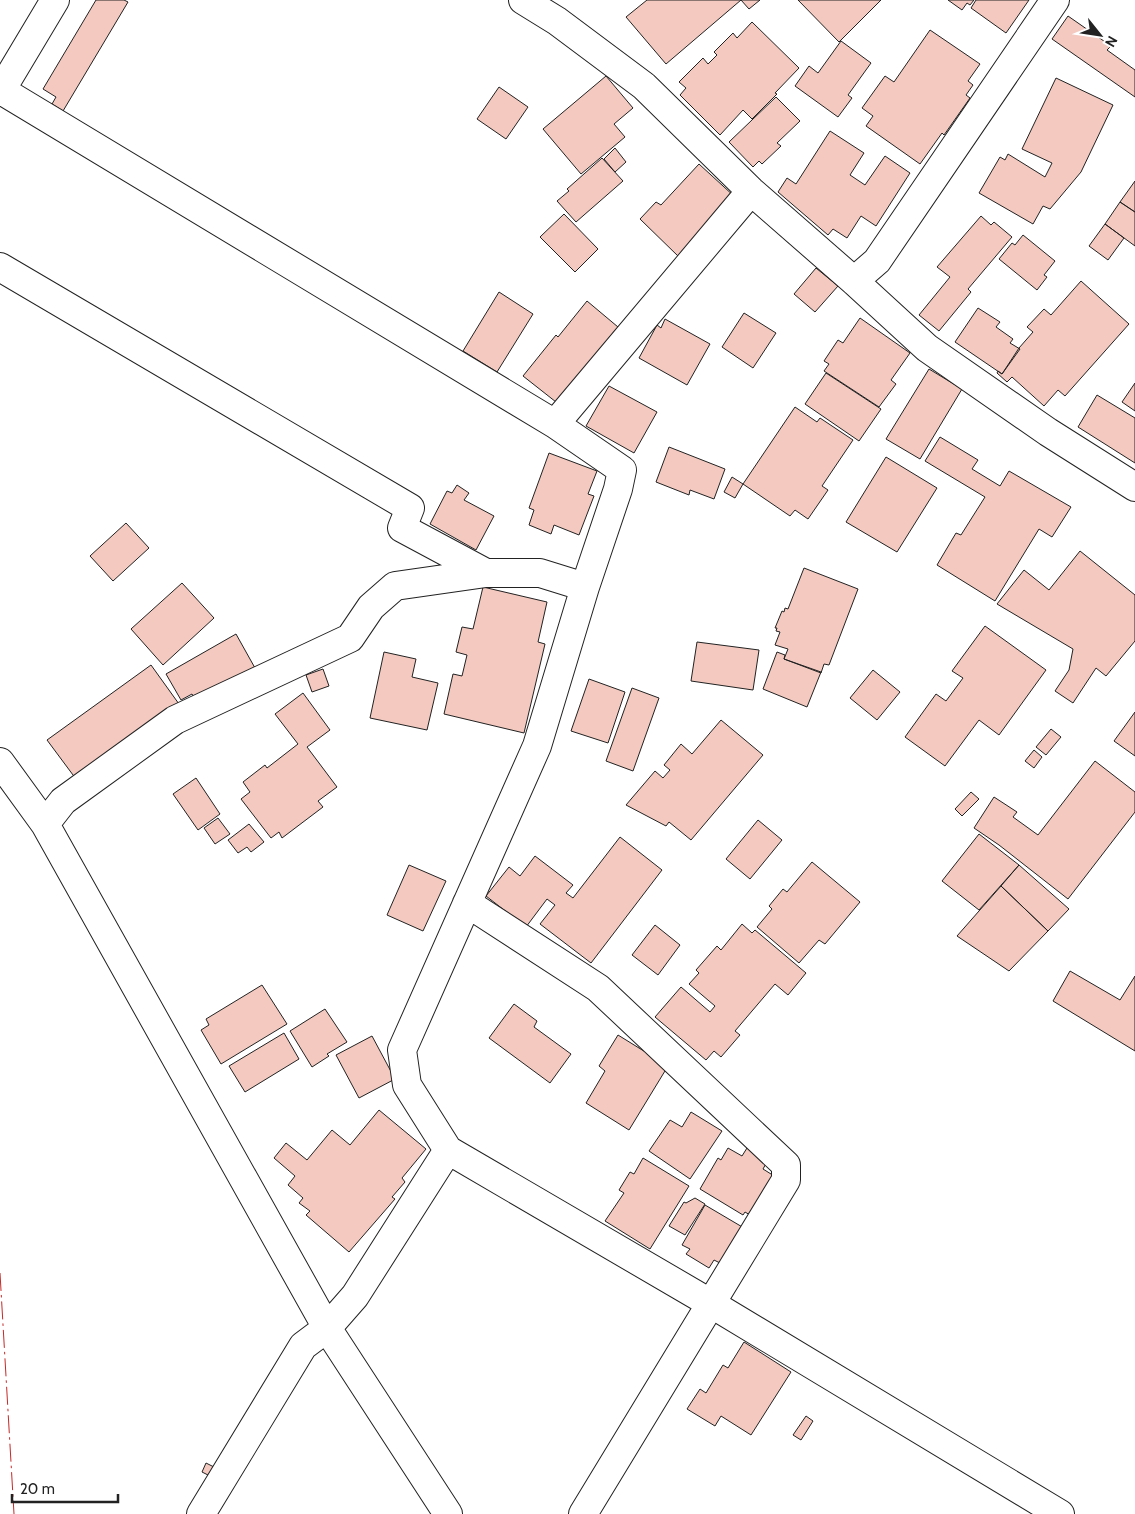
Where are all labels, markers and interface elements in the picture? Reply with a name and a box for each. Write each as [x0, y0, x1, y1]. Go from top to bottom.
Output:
north arrow [1075, 10, 1125, 60]
text: N [1101, 33, 1122, 50]
scale bar [12, 1472, 119, 1504]
text: 20 m [20, 1480, 55, 1498]

